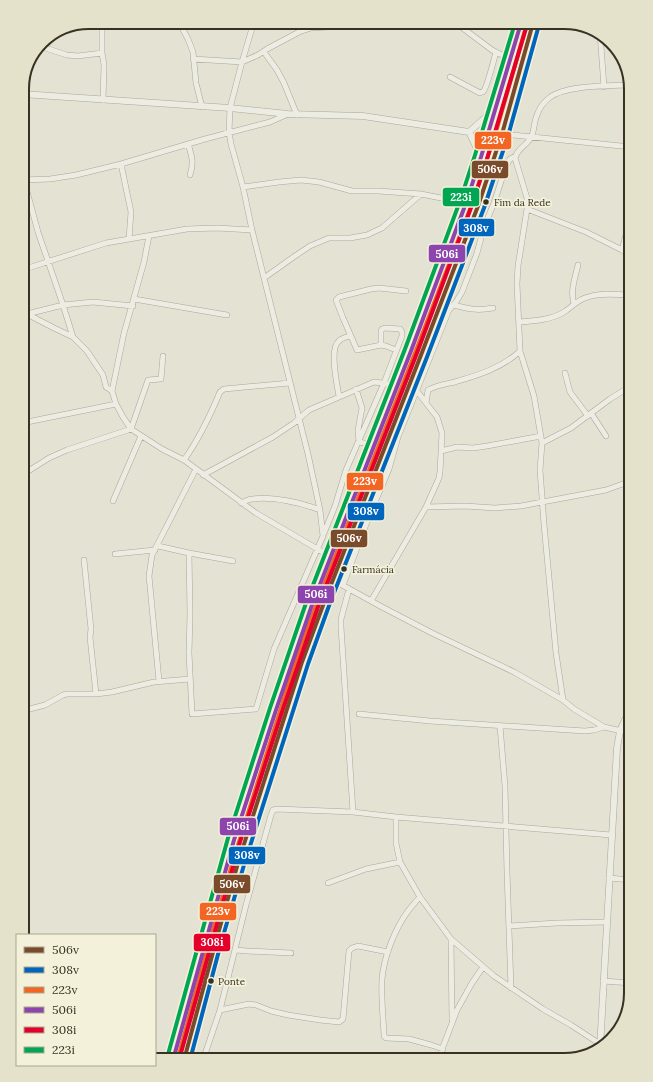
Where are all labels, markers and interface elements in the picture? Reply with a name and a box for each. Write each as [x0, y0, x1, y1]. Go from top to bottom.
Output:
line badge: 223v [474, 131, 512, 150]
text: 223v [481, 133, 505, 147]
line badge: 506v [471, 160, 509, 179]
text: 506v [477, 162, 503, 176]
line badge: 223i [442, 187, 480, 207]
text: 223i [450, 190, 472, 204]
place label: Fim da Rede [494, 196, 551, 209]
marker: Fim da Rede [481, 197, 491, 207]
line badge: 308v [458, 218, 495, 237]
text: 308v [463, 221, 489, 235]
line badge: 506i [428, 244, 466, 263]
text: 506i [436, 247, 459, 261]
line badge: 223v [346, 472, 384, 491]
text: 223v [353, 474, 377, 488]
line badge: 308v [347, 502, 385, 521]
text: 308v [353, 504, 379, 518]
line badge: 506v [330, 529, 368, 548]
text: 506v [336, 531, 362, 545]
place label: Farmácia [352, 563, 394, 576]
marker: Farmácia [339, 564, 349, 574]
line badge: 506i [297, 585, 335, 604]
text: 506i [305, 587, 328, 601]
line badge: 506i [219, 817, 257, 836]
text: 506i [227, 819, 250, 833]
line badge: 308v [228, 846, 266, 865]
text: 308v [234, 848, 260, 862]
line badge: 506v [213, 874, 251, 894]
text: 506v [219, 877, 245, 891]
line badge: 223v [199, 902, 237, 921]
text: 223v [206, 904, 230, 918]
line badge: 308i [193, 933, 231, 952]
legend [16, 934, 156, 1066]
text: 308i [200, 935, 224, 949]
text: 506v [52, 942, 80, 957]
text: 308v [52, 962, 80, 977]
place label: Ponte [218, 975, 246, 988]
marker: Ponte [206, 976, 216, 986]
text: 223v [52, 982, 78, 997]
text: 506i [52, 1002, 76, 1017]
text: 308i [52, 1022, 76, 1037]
text: 223i [52, 1042, 75, 1057]

